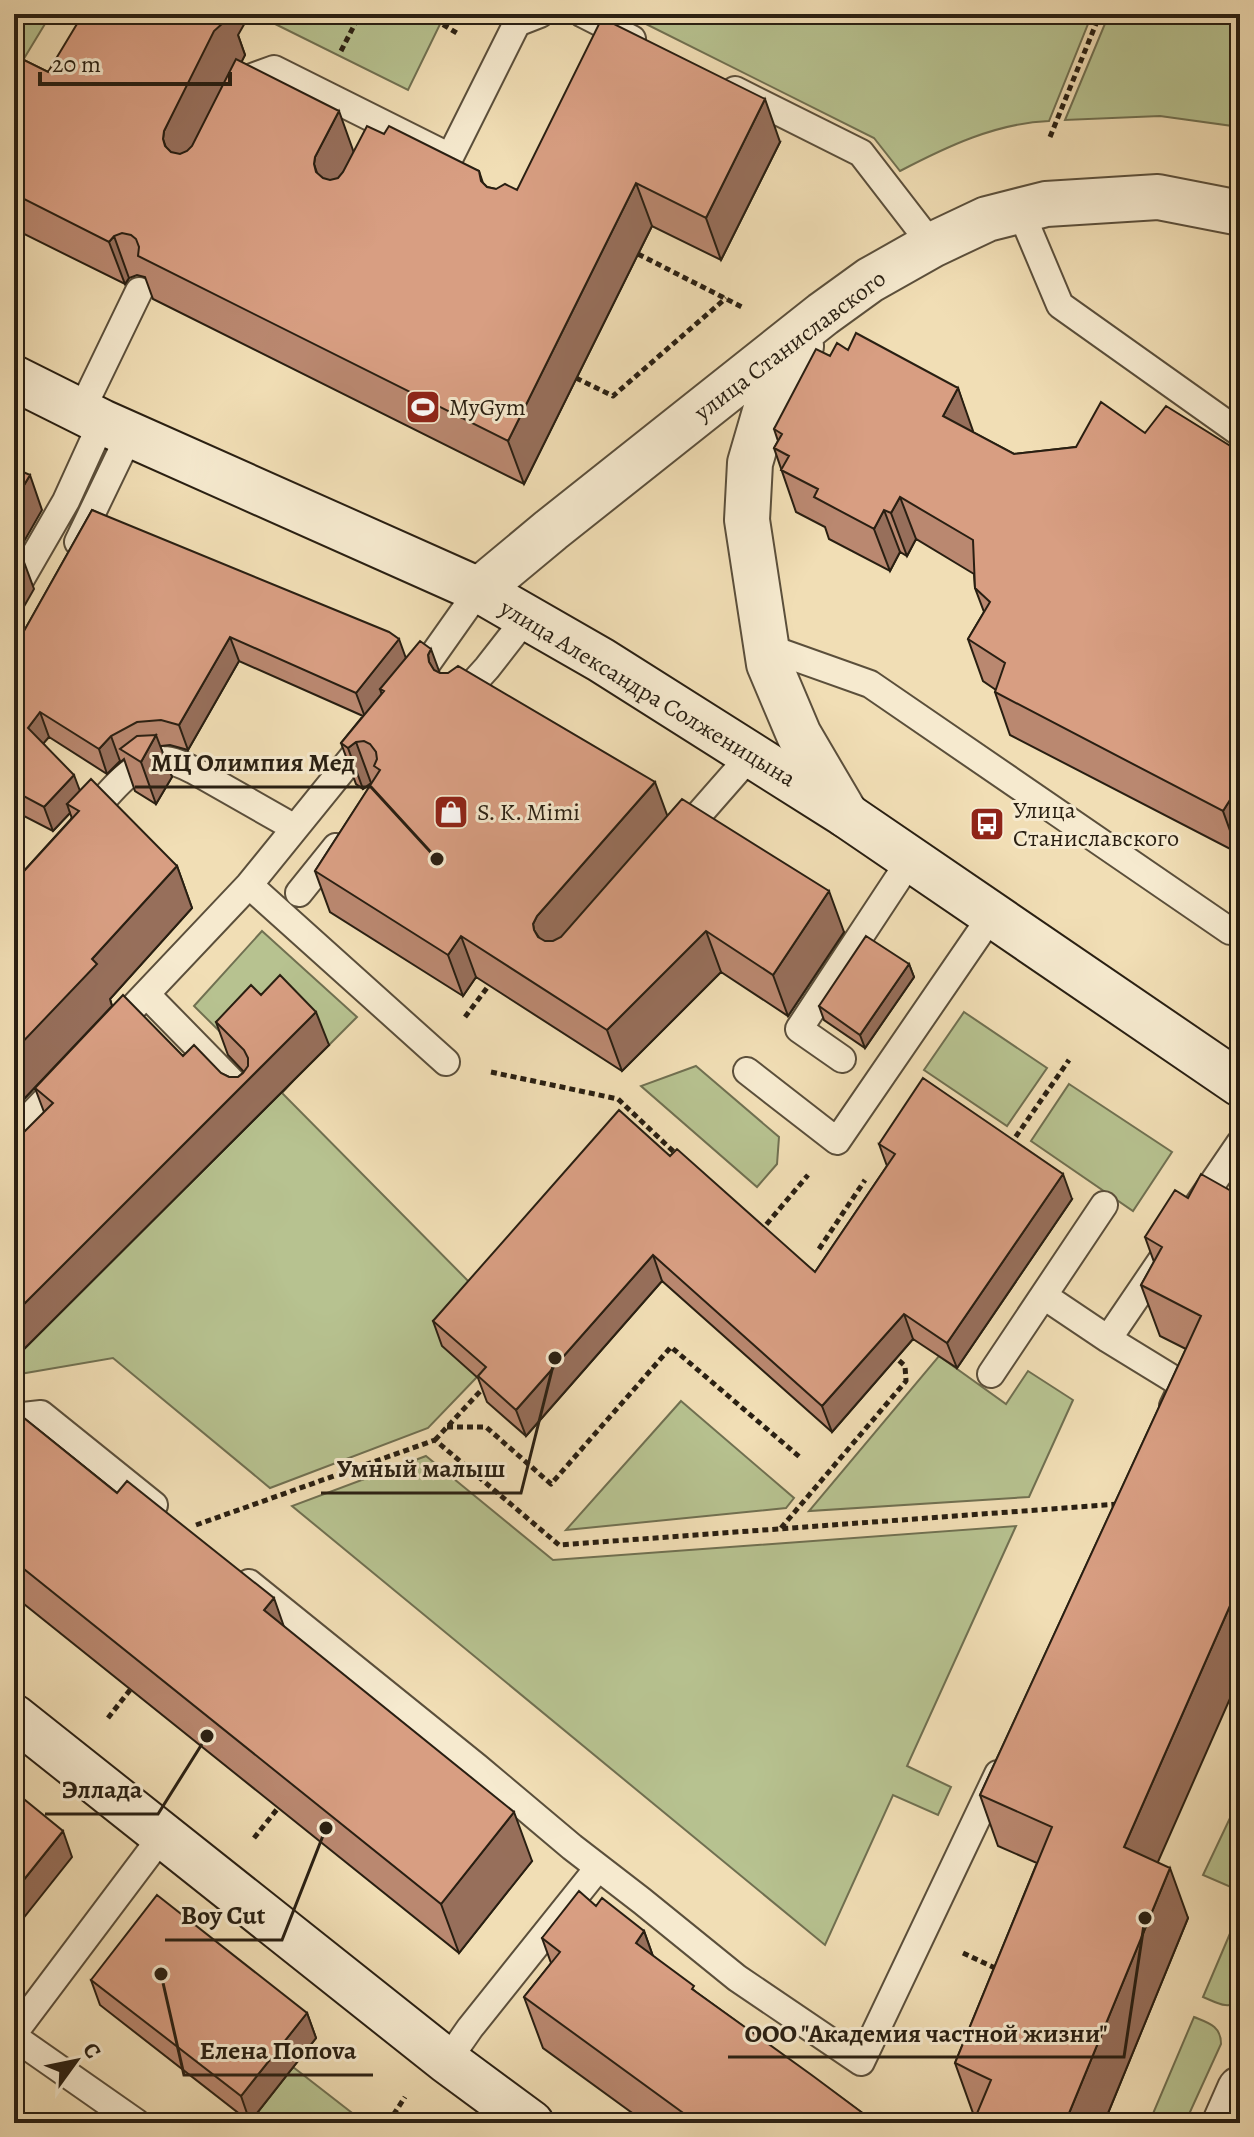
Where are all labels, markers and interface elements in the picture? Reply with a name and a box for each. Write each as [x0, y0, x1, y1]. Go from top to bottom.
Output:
scale bar [40, 36, 230, 86]
text: 20 m [52, 48, 101, 80]
street label: улица Станиславского [687, 262, 892, 428]
sports icon: MyGym [404, 388, 442, 426]
place label: MyGym [449, 391, 526, 423]
street label: улица Александра Солженицына [493, 591, 802, 794]
callout: МЦ Олимпия Мед [135, 737, 371, 787]
text: МЦ Олимпия Мед [151, 745, 355, 780]
shop icon: S. K. Mimi [432, 793, 470, 831]
place label: Улица Станиславского [1013, 794, 1179, 854]
place label: S. K. Mimi [477, 796, 580, 828]
bus stop icon: Улица Станиславского [968, 805, 1006, 843]
callout: Умный малыш [321, 1443, 521, 1493]
text: Умный малыш [337, 1451, 505, 1486]
callout: Эллада [45, 1764, 158, 1814]
text: Эллада [62, 1772, 143, 1807]
callout: Boy Cut [165, 1890, 282, 1940]
text: Boy Cut [181, 1898, 266, 1933]
callout: ООО "Академия частной жизни" [728, 2007, 1124, 2057]
text: ООО "Академия частной жизни" [744, 2016, 1108, 2051]
north arrow [36, 2021, 116, 2101]
callout: Елена Попоva [184, 2025, 373, 2075]
text: Елена Попоva [200, 2033, 357, 2068]
text: С [76, 2037, 108, 2065]

